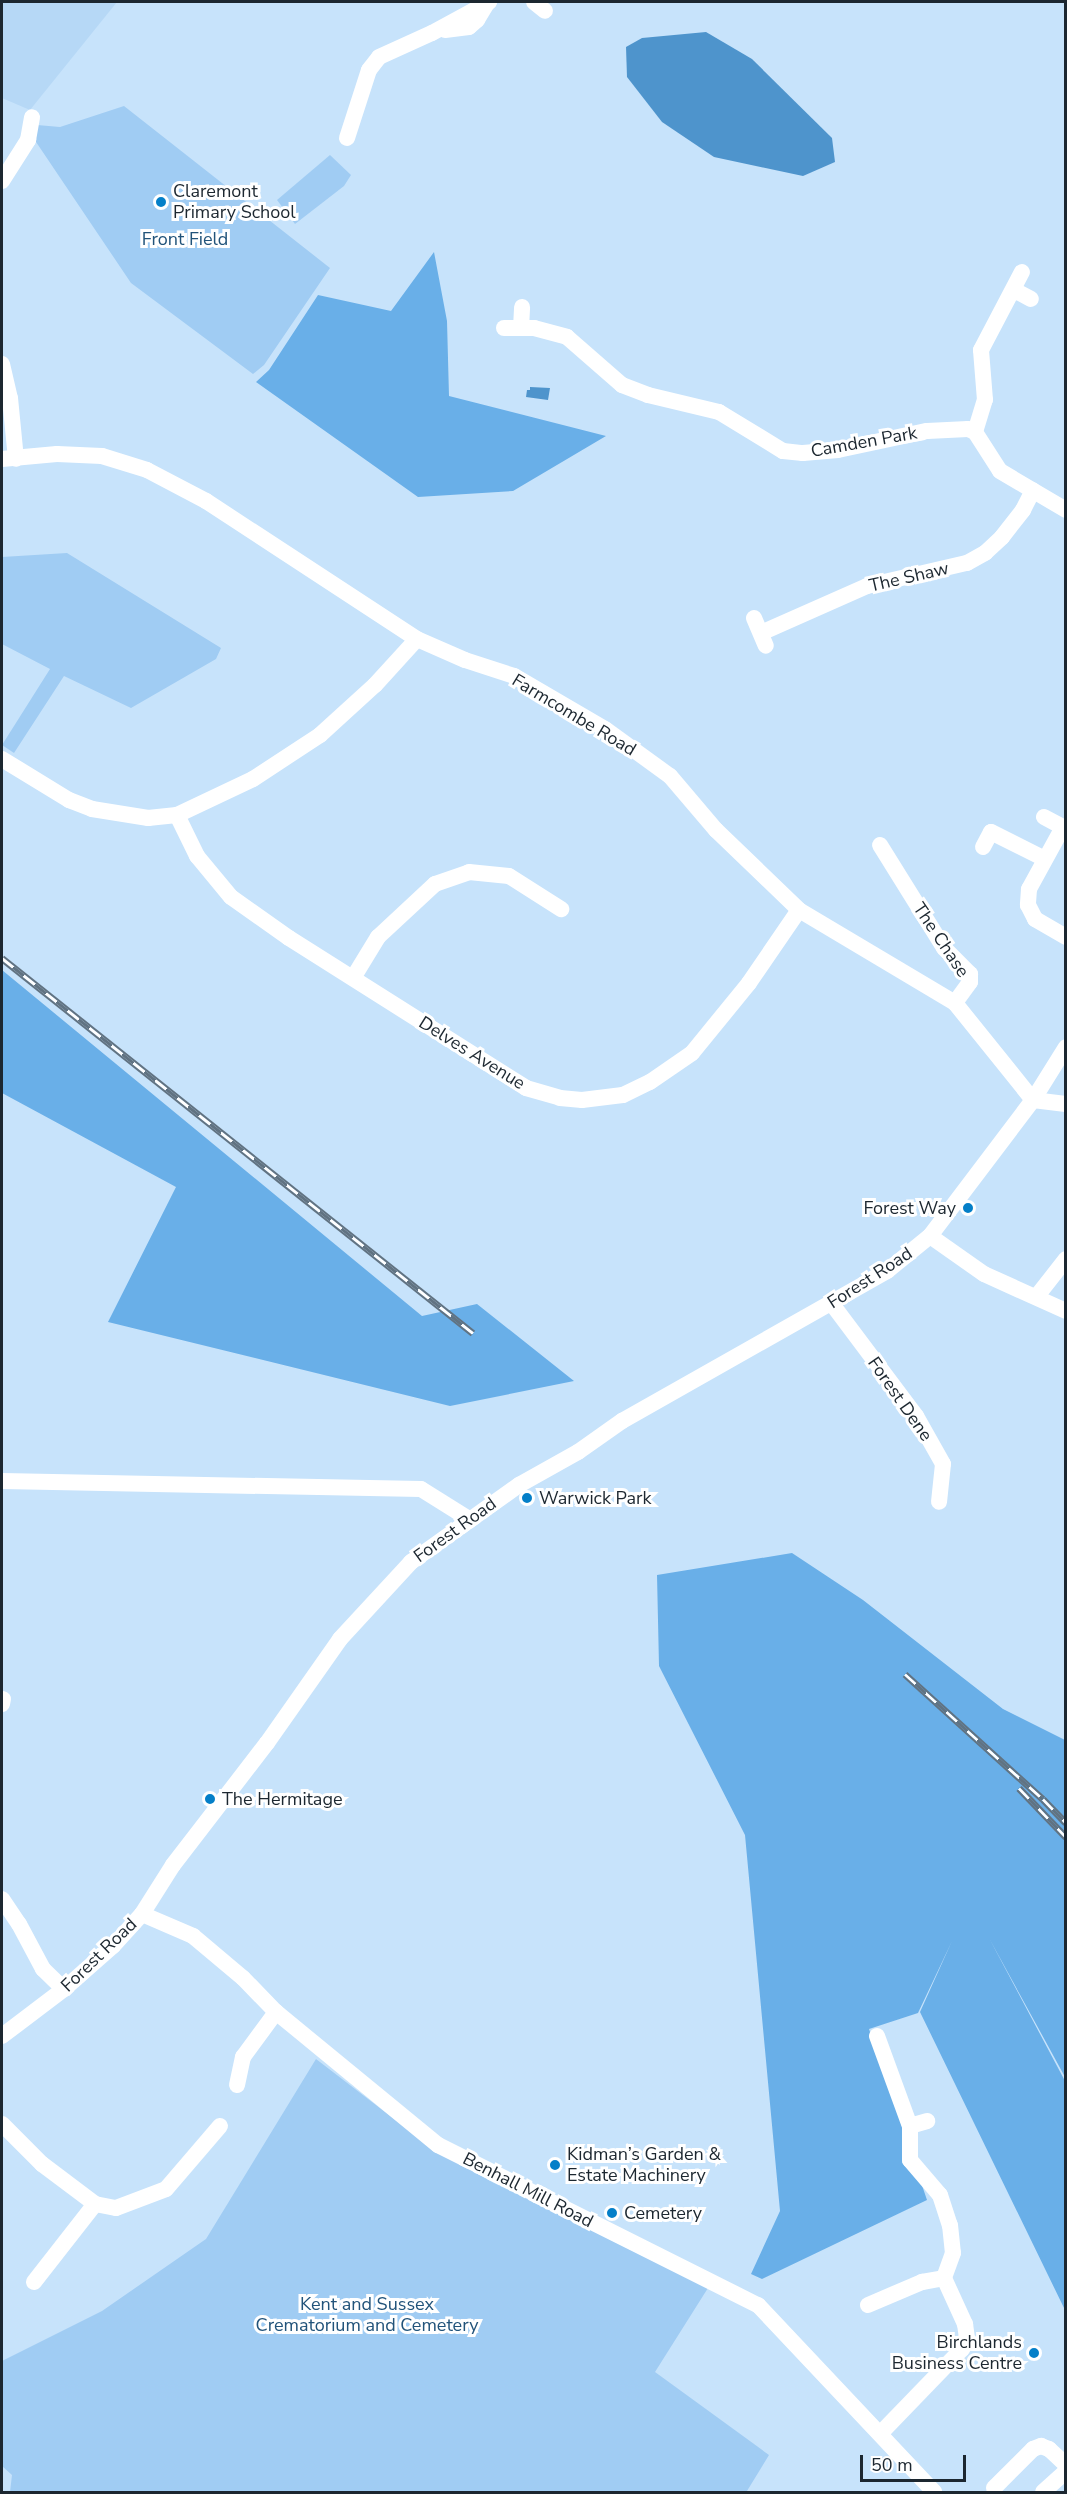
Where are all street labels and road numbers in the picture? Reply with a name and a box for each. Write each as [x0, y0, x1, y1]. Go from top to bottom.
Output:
street label: Camden Park [809, 422, 919, 462]
street label: The Shaw [867, 557, 951, 597]
street label: Farmcombe Road [508, 669, 640, 761]
street label: The Chase [908, 899, 974, 981]
street label: Delves Avenue [415, 1012, 529, 1094]
street label: Forest Road [824, 1243, 916, 1313]
street label: Forest Dene [863, 1353, 937, 1445]
street label: Forest Road [409, 1493, 501, 1567]
street label: Forest Road [57, 1914, 141, 1996]
street label: Benhall Mill Road [459, 2148, 597, 2232]

